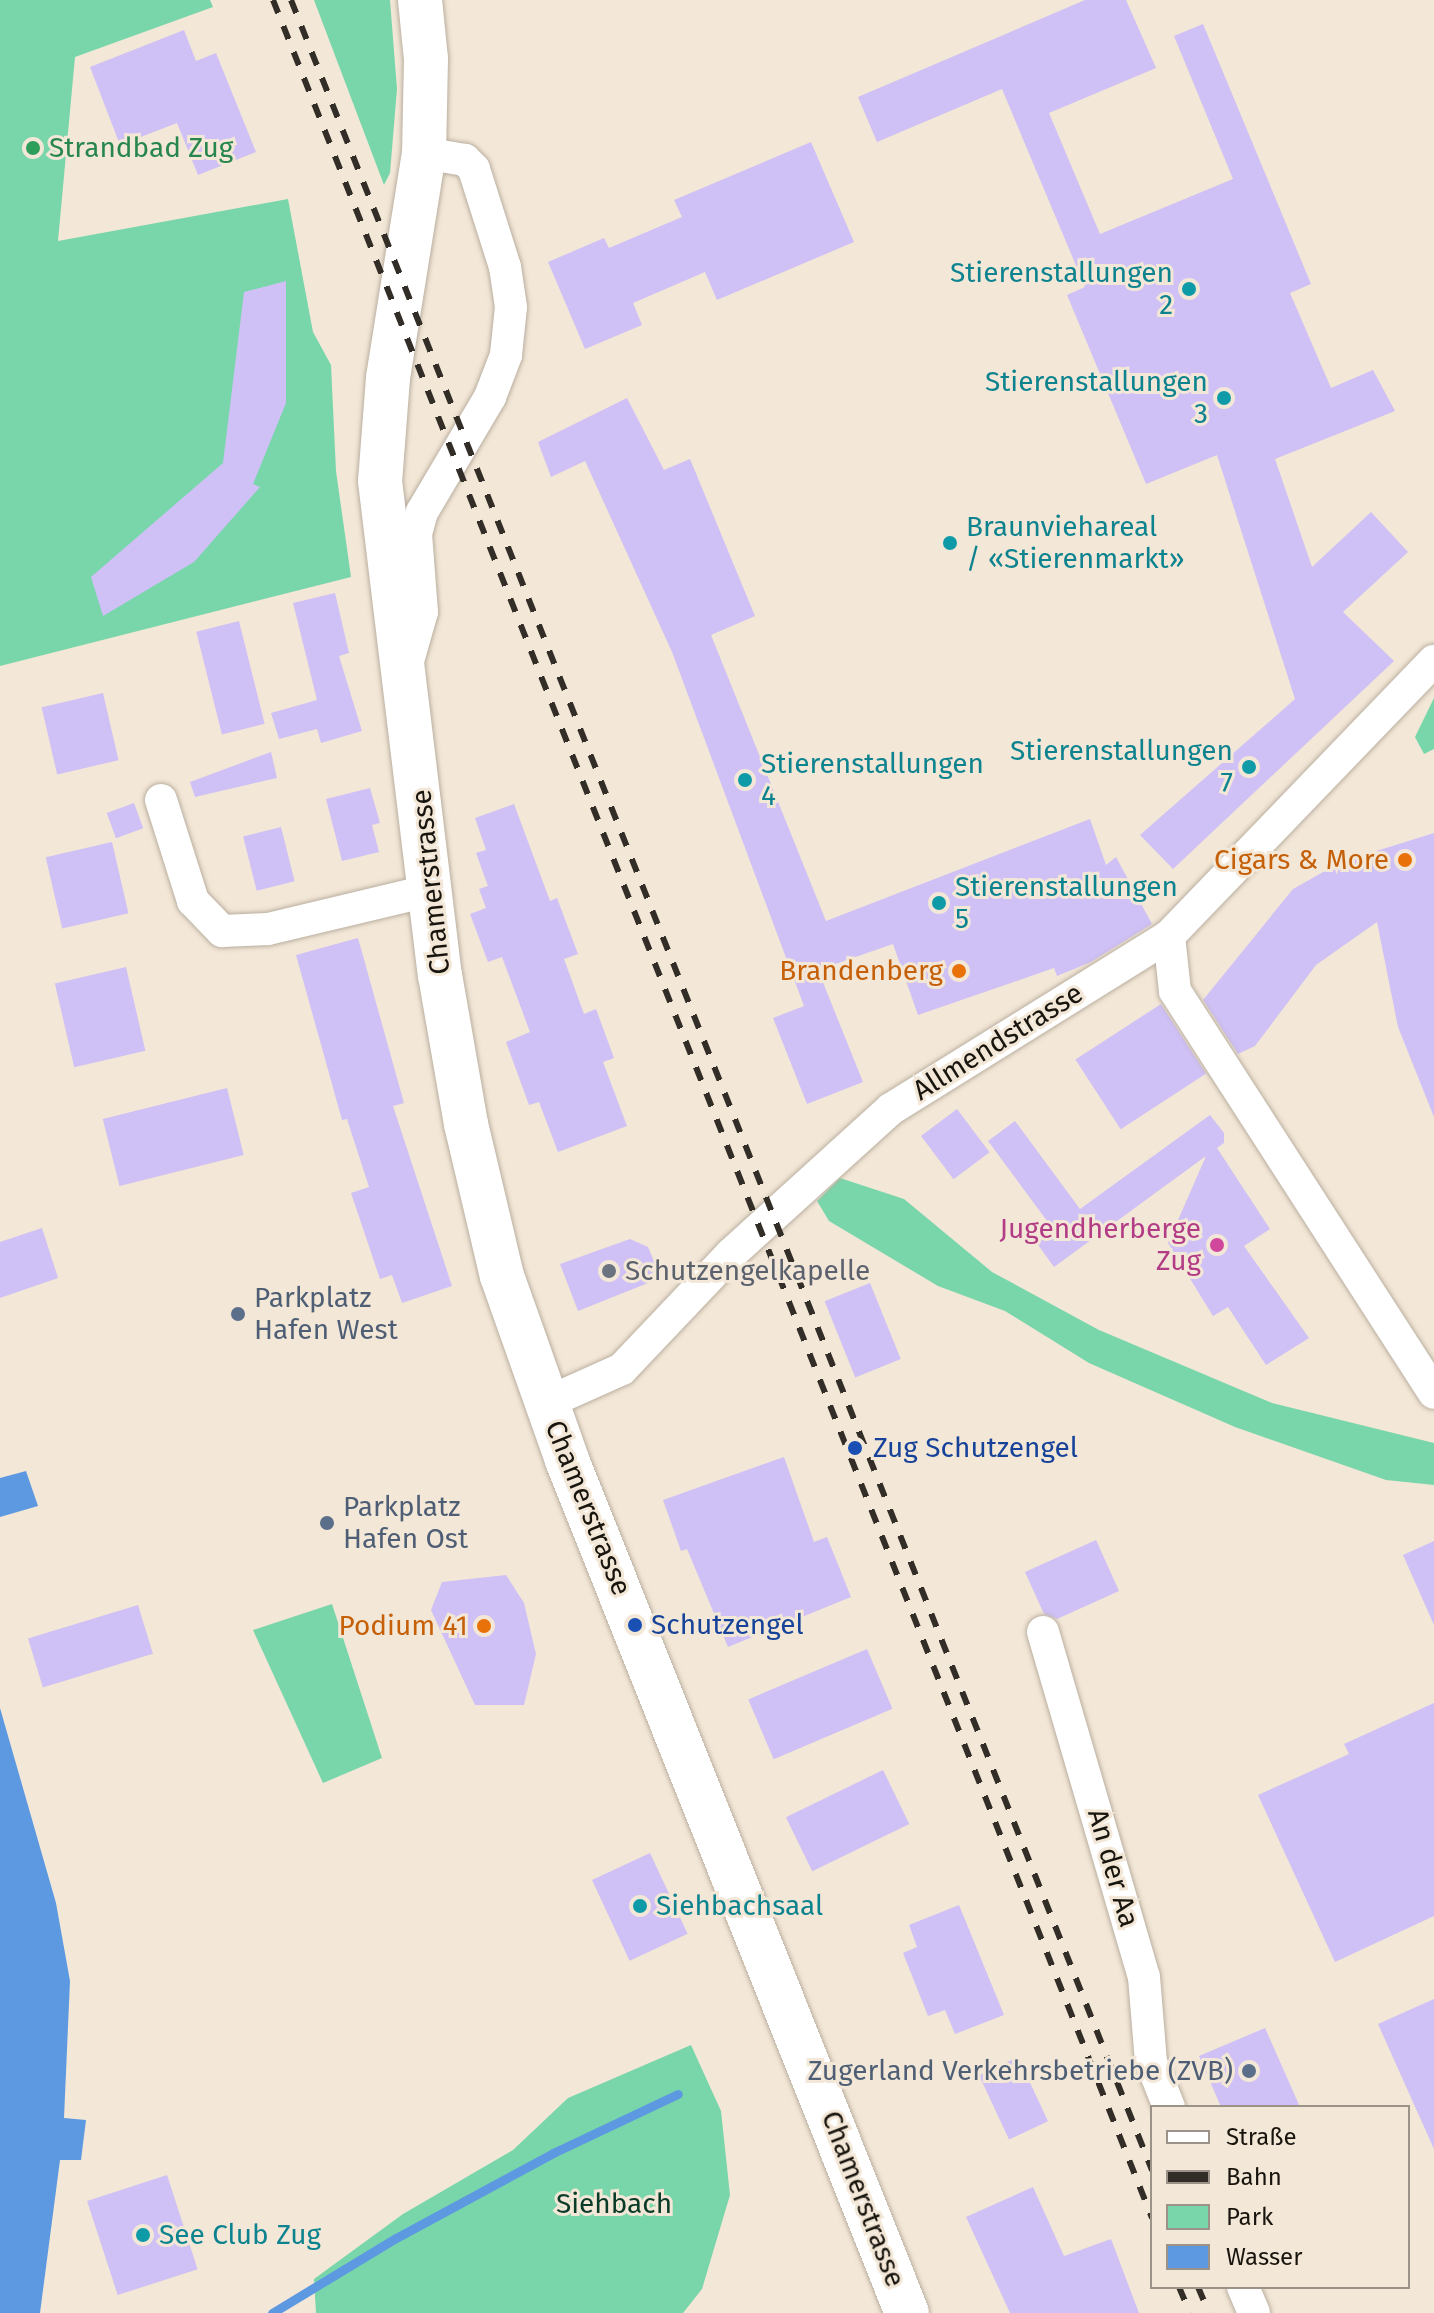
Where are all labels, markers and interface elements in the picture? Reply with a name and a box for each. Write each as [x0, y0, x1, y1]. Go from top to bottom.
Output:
place label: Strandbad Zug [49, 131, 233, 165]
marker: Strandbad Zug [24, 139, 42, 157]
place label: Stierenstallungen 2 [950, 256, 1173, 322]
marker: Stierenstallungen 2 [1180, 280, 1198, 298]
place label: Stierenstallungen 3 [985, 365, 1208, 431]
marker: Stierenstallungen 3 [1215, 389, 1233, 407]
place label: Braunviehareal / «Stierenmarkt» [966, 510, 1185, 576]
marker: Braunviehareal / «Stierenmarkt» [941, 534, 959, 552]
place label: Stierenstallungen 7 [1010, 734, 1233, 800]
place label: Stierenstallungen 4 [761, 747, 984, 813]
marker: Stierenstallungen 7 [1240, 758, 1258, 776]
marker: Stierenstallungen 4 [736, 771, 754, 789]
street label: Chamerstrasse [405, 788, 457, 976]
place label: Cigars & More [1214, 843, 1389, 877]
marker: Cigars & More [1396, 851, 1414, 869]
place label: Stierenstallungen 5 [955, 870, 1178, 936]
marker: Stierenstallungen 5 [930, 894, 948, 912]
place label: Brandenberg [779, 954, 943, 988]
marker: Brandenberg [950, 962, 968, 980]
street label: Allmendstrasse [907, 976, 1089, 1108]
place label: Jugendherberge Zug [1000, 1212, 1201, 1278]
marker: Jugendherberge Zug [1208, 1236, 1226, 1254]
place label: Schutzengelkapelle [625, 1254, 870, 1288]
marker: Schutzengelkapelle [600, 1262, 618, 1280]
place label: Parkplatz Hafen West [254, 1281, 398, 1347]
marker: Parkplatz Hafen West [229, 1305, 247, 1323]
street label: Chamerstrasse [538, 1416, 638, 1600]
place label: Zug Schutzengel [873, 1431, 1078, 1465]
marker: Zug Schutzengel [844, 1437, 866, 1459]
place label: Parkplatz Hafen Ost [343, 1490, 468, 1556]
marker: Parkplatz Hafen Ost [318, 1514, 336, 1532]
place label: Schutzengel [651, 1608, 804, 1642]
place label: Podium 41 [338, 1609, 468, 1643]
marker: Schutzengel [626, 1616, 644, 1634]
marker: Podium 41 [475, 1617, 493, 1635]
street label: An der Aa [1080, 1805, 1146, 1931]
place label: Siehbachsaal [656, 1889, 823, 1923]
marker: Siehbachsaal [631, 1897, 649, 1915]
place label: Zugerland Verkehrsbetriebe (ZVB) [808, 2054, 1233, 2088]
marker: Zugerland Verkehrsbetriebe (ZVB) [1240, 2062, 1258, 2080]
legend [1150, 2105, 1410, 2289]
street label: Chamerstrasse [814, 2106, 912, 2292]
text: Straße [1226, 2123, 1297, 2151]
text: Bahn [1226, 2163, 1282, 2191]
park label: Siehbach [556, 2187, 672, 2221]
text: Park [1226, 2203, 1273, 2231]
place label: See Club Zug [159, 2218, 321, 2252]
marker: See Club Zug [134, 2226, 152, 2244]
text: Wasser [1226, 2243, 1302, 2271]

